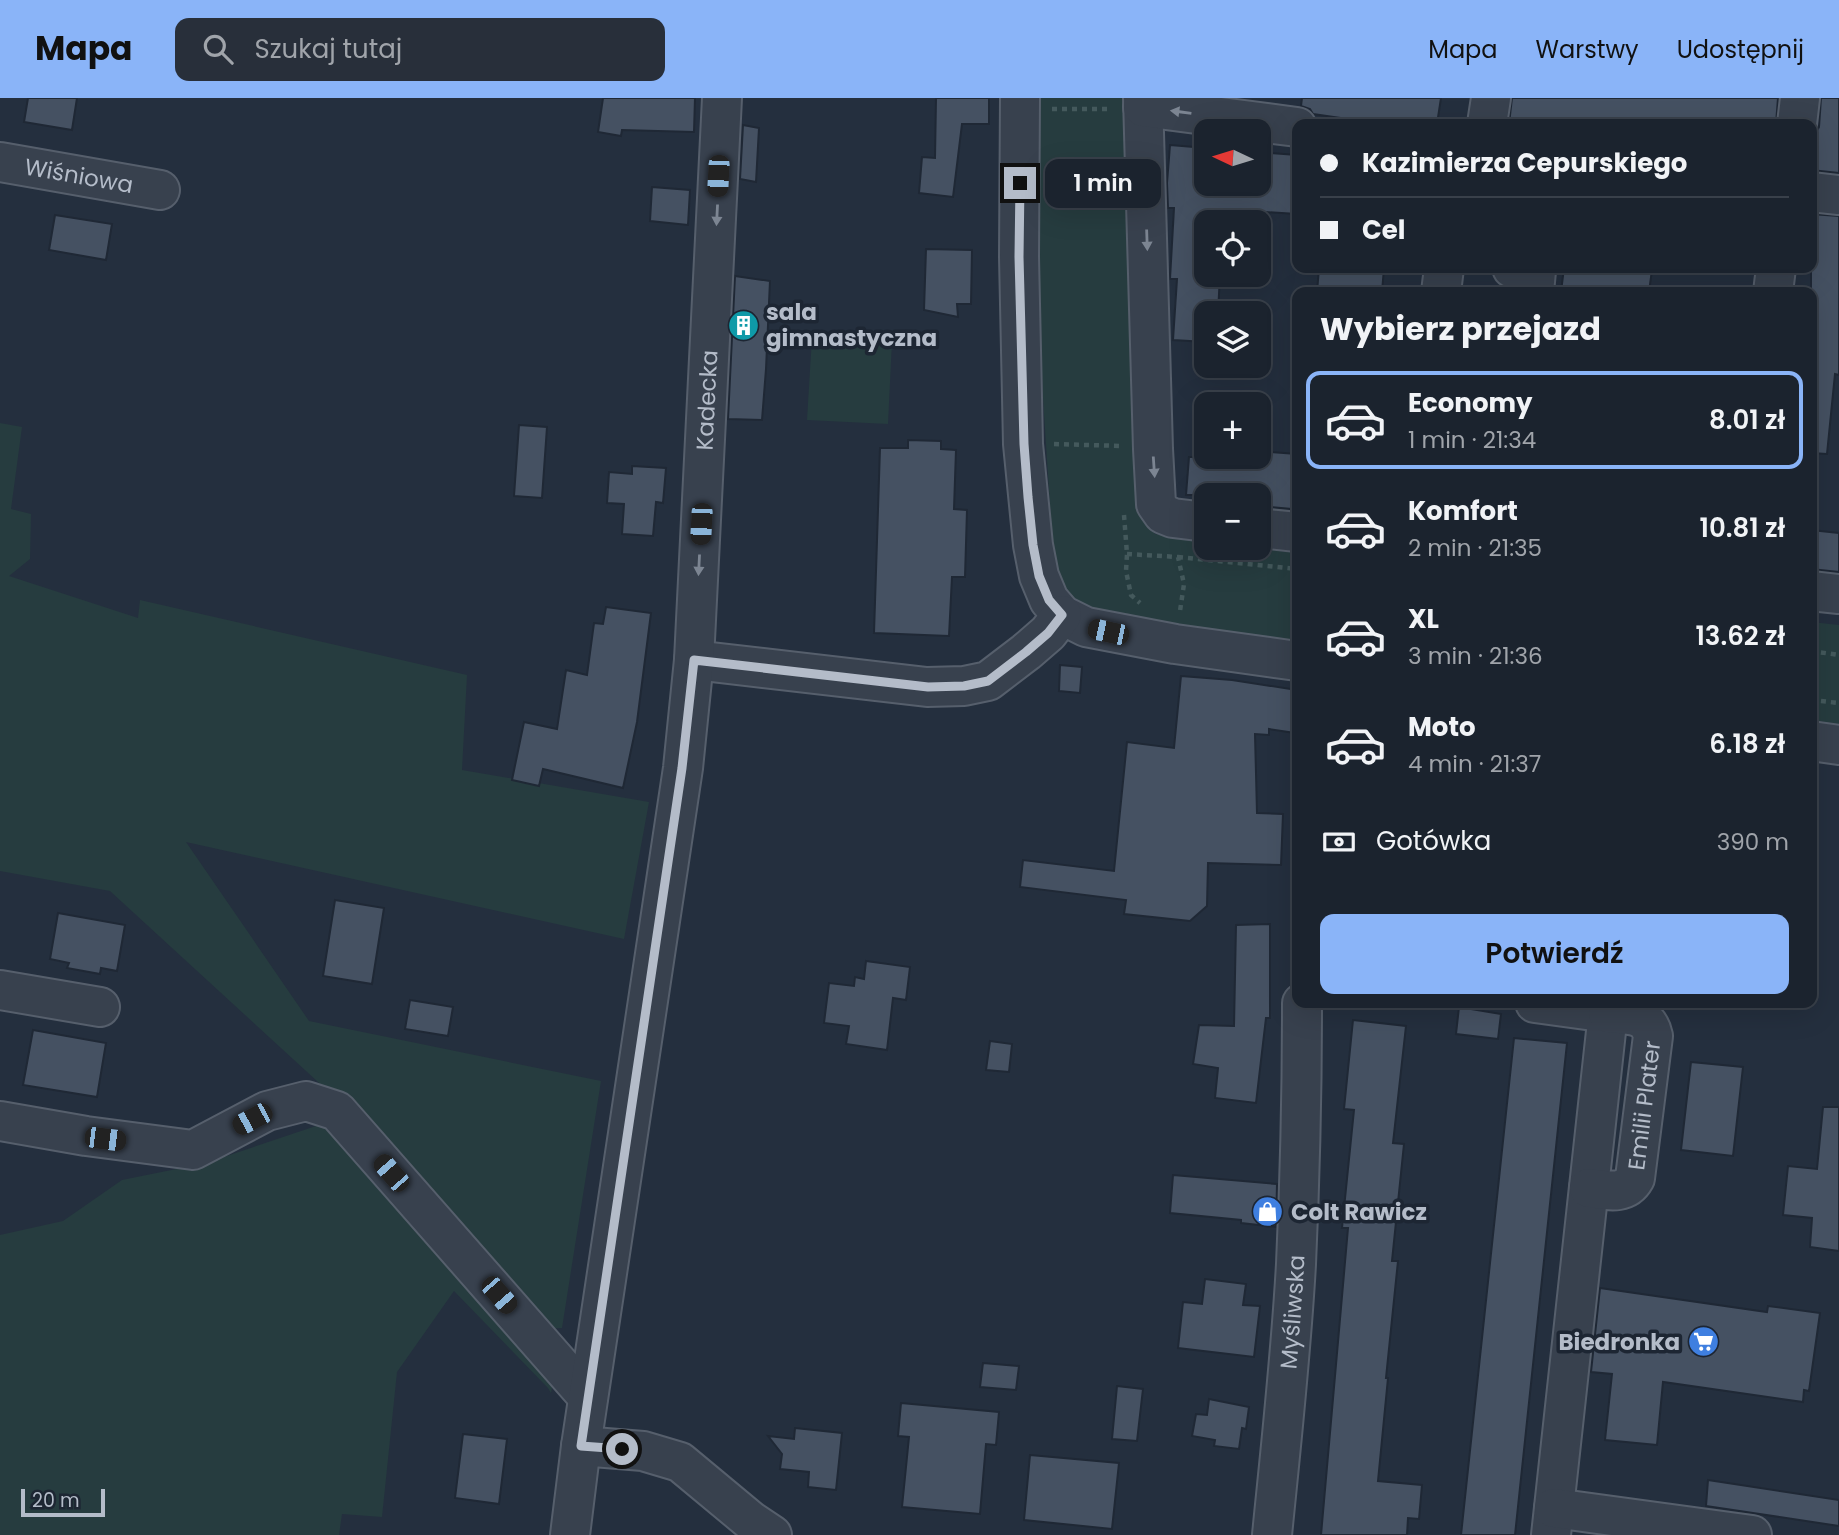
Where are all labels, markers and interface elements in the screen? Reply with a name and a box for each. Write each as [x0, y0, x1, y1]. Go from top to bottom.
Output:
search box [175, 18, 665, 81]
text: Mapa [35, 25, 133, 72]
icon: search [199, 30, 237, 68]
text: Szukaj tutaj [255, 31, 402, 67]
text: Mapa [1428, 33, 1498, 66]
text: Warstwy [1536, 33, 1639, 66]
text: Udostępnij [1677, 33, 1804, 66]
one-way arrow [1169, 106, 1191, 117]
north arrow [1194, 119, 1270, 196]
map controls [1194, 119, 1271, 560]
text: Kazimierza Cepurskiego [1362, 145, 1687, 181]
street label: Wiśniowa [22, 151, 136, 201]
car [707, 154, 730, 198]
callout: 1 min [1044, 158, 1160, 208]
route end [1004, 167, 1036, 199]
text: 1 min [1073, 167, 1133, 199]
one-way arrow [711, 204, 722, 226]
button: locate [1194, 210, 1271, 287]
text: Cel [1362, 212, 1406, 248]
one-way arrow [1141, 229, 1152, 251]
place label: sala gimnastyczna [766, 296, 937, 354]
button: layers [1194, 301, 1271, 378]
text: Wybierz przejazd [1320, 306, 1601, 351]
building icon: sala gimnastyczna [726, 308, 760, 342]
street label: Kadecka [688, 349, 725, 451]
text: Economy [1408, 385, 1532, 421]
icon: car [1324, 389, 1387, 452]
button: + [1194, 392, 1271, 469]
text: 8.01 zł [1709, 402, 1785, 438]
text: 1 min · 21:34 [1408, 424, 1536, 456]
one-way arrow [1149, 456, 1160, 478]
button: − [1194, 483, 1271, 560]
text: Komfort [1408, 493, 1518, 529]
icon: car [1324, 497, 1387, 560]
car [690, 502, 713, 546]
text: 10.81 zł [1700, 510, 1785, 546]
text: 2 min · 21:35 [1408, 532, 1542, 564]
one-way arrow [693, 554, 704, 576]
text: XL [1408, 601, 1439, 637]
icon: car [1324, 605, 1387, 668]
car [1086, 617, 1131, 647]
text: 13.62 zł [1695, 618, 1785, 654]
text: 3 min · 21:36 [1408, 640, 1543, 672]
text: Moto [1408, 709, 1476, 745]
icon: car [1324, 713, 1387, 776]
text: 6.18 zł [1709, 726, 1785, 762]
text: 4 min · 21:37 [1408, 748, 1541, 780]
icon: cash [1320, 823, 1358, 861]
text: Gotówka [1376, 823, 1491, 859]
text: 390 m [1717, 826, 1789, 858]
button: Potwierdź [1320, 914, 1789, 994]
street label: Emilii Plater [1620, 1039, 1668, 1172]
car [229, 1100, 276, 1138]
car [83, 1126, 128, 1152]
car [370, 1150, 413, 1196]
shop icon: Colt Rawicz [1251, 1195, 1285, 1229]
place label: Colt Rawicz [1291, 1196, 1427, 1228]
street label: Myśliwska [1272, 1254, 1312, 1370]
car [478, 1272, 521, 1318]
supermarket icon: Biedronka [1686, 1325, 1720, 1359]
place label: Biedronka [1558, 1326, 1680, 1358]
route start [606, 1433, 638, 1465]
scale bar [21, 1486, 105, 1518]
text: 20 m [32, 1487, 80, 1514]

